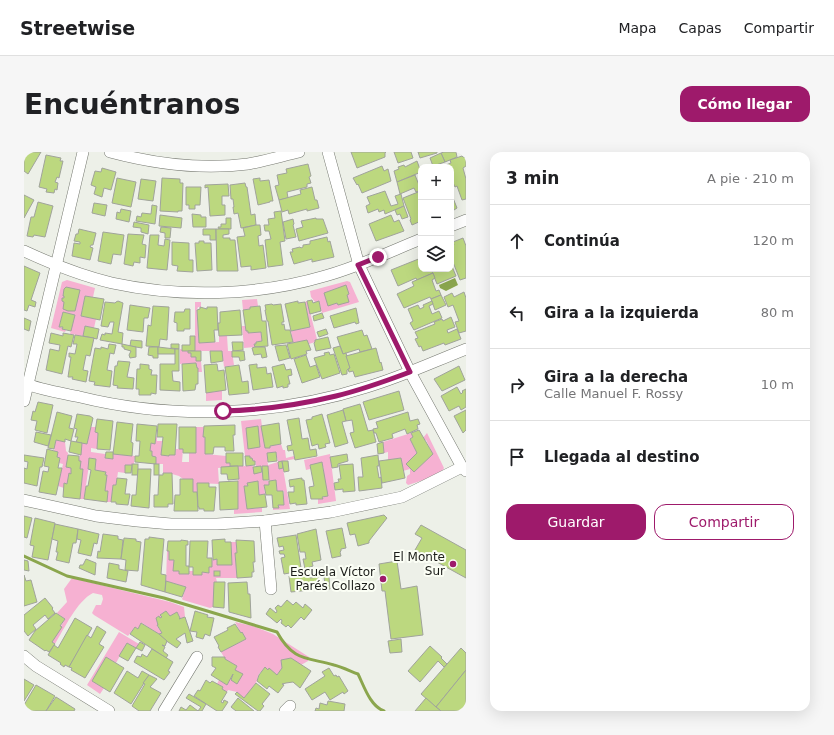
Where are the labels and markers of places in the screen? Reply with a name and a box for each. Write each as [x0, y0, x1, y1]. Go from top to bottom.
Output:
place label: El Monte Sur [393, 550, 445, 578]
marker: El Monte Sur [448, 559, 458, 569]
place label: Escuela Víctor Parés Collazo [290, 565, 375, 593]
marker: Escuela Víctor Parés Collazo [378, 574, 388, 584]

